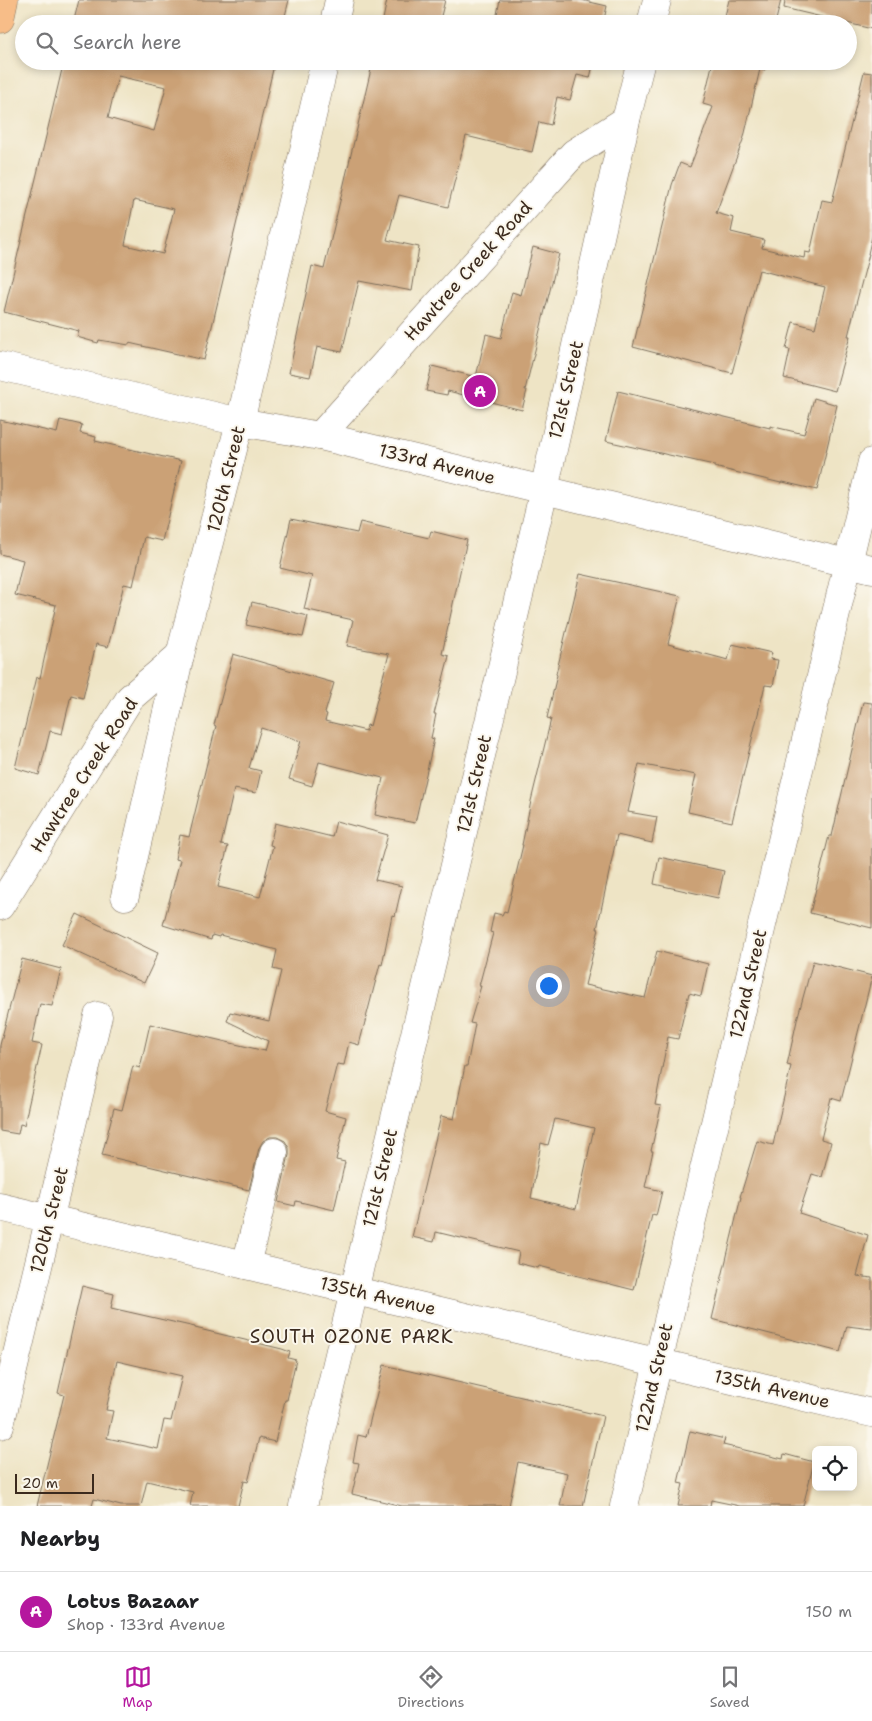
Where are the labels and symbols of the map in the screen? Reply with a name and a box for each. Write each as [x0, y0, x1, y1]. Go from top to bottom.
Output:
street label: Hawtree Creek Road [399, 196, 537, 346]
street label: 121st Street [543, 338, 589, 442]
pin: A [464, 372, 496, 410]
street label: 120th Street [201, 423, 251, 535]
street label: 133rd Avenue [376, 438, 498, 490]
street label: Hawtree Creek Road [25, 693, 143, 857]
street label: 121st Street [451, 732, 497, 836]
street label: 122nd Street [724, 927, 772, 1041]
your location [536, 973, 562, 999]
street label: 121st Street [357, 1126, 403, 1230]
street label: 120th Street [24, 1164, 74, 1276]
street label: 135th Avenue [318, 1271, 438, 1321]
street label: 122nd Street [630, 1321, 678, 1435]
district label: SOUTH OZONE PARK [250, 1324, 454, 1349]
street label: 135th Avenue [712, 1364, 832, 1414]
scale bar [15, 1471, 94, 1494]

